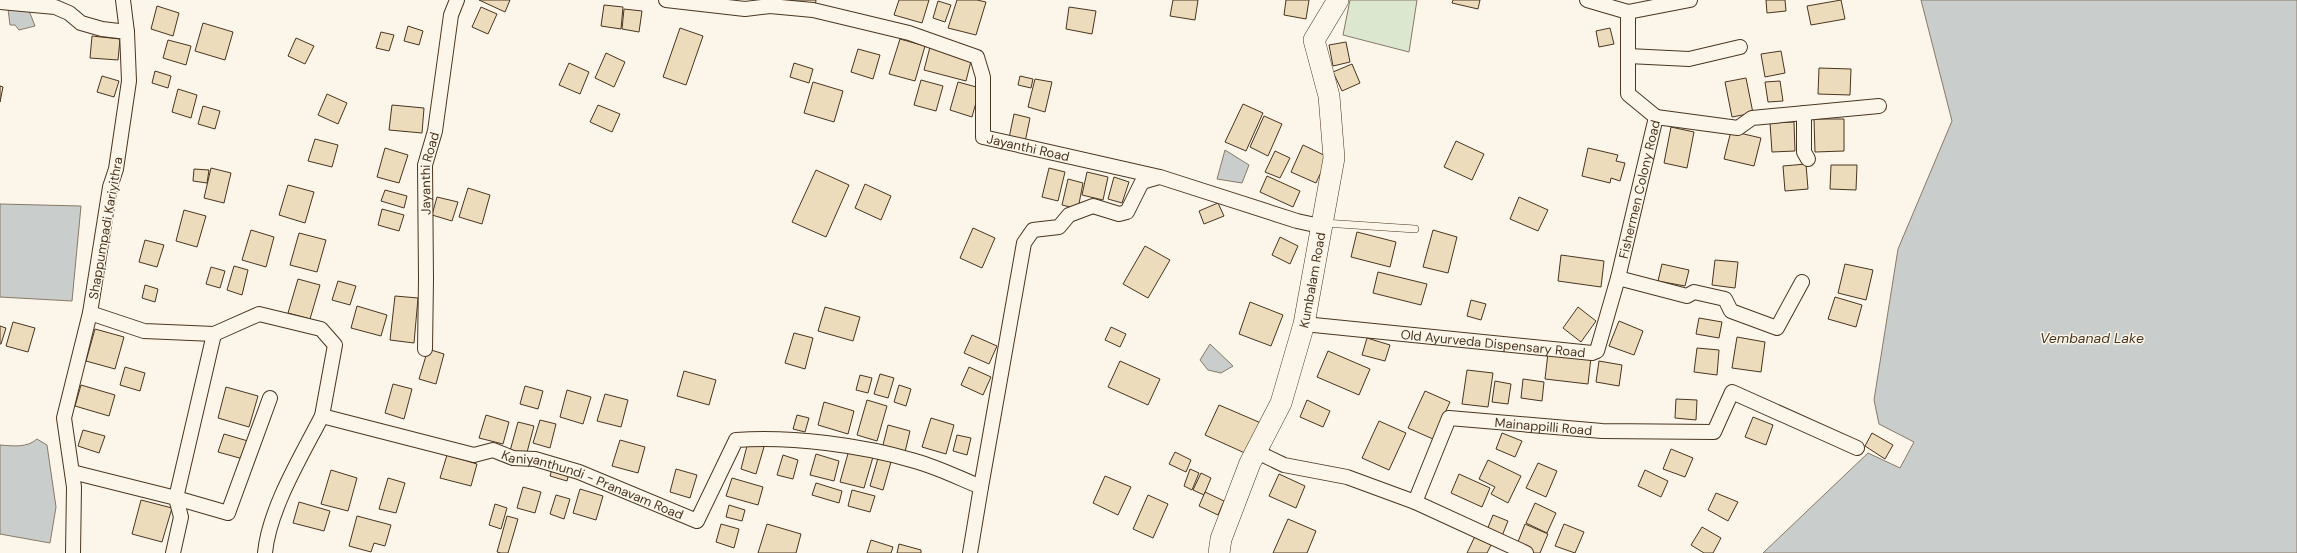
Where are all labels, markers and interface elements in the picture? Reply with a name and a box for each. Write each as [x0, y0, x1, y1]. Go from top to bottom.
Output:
street label: Fishermen Colony Road [1615, 118, 1664, 261]
street label: Jayanthi Road [417, 130, 443, 215]
street label: Jayanthi Road [985, 130, 1071, 165]
street label: Shappumpadi Kariyithra [85, 155, 126, 301]
street label: Kumbalam Road [1295, 231, 1329, 330]
street label: Old Ayurveda Dispensary Road [1400, 326, 1586, 361]
water label: Vembanad Lake [2040, 329, 2144, 347]
street label: Mainappilli Road [1494, 414, 1593, 439]
street label: Kaniyanthundi - Pranavam Road [499, 446, 686, 523]

